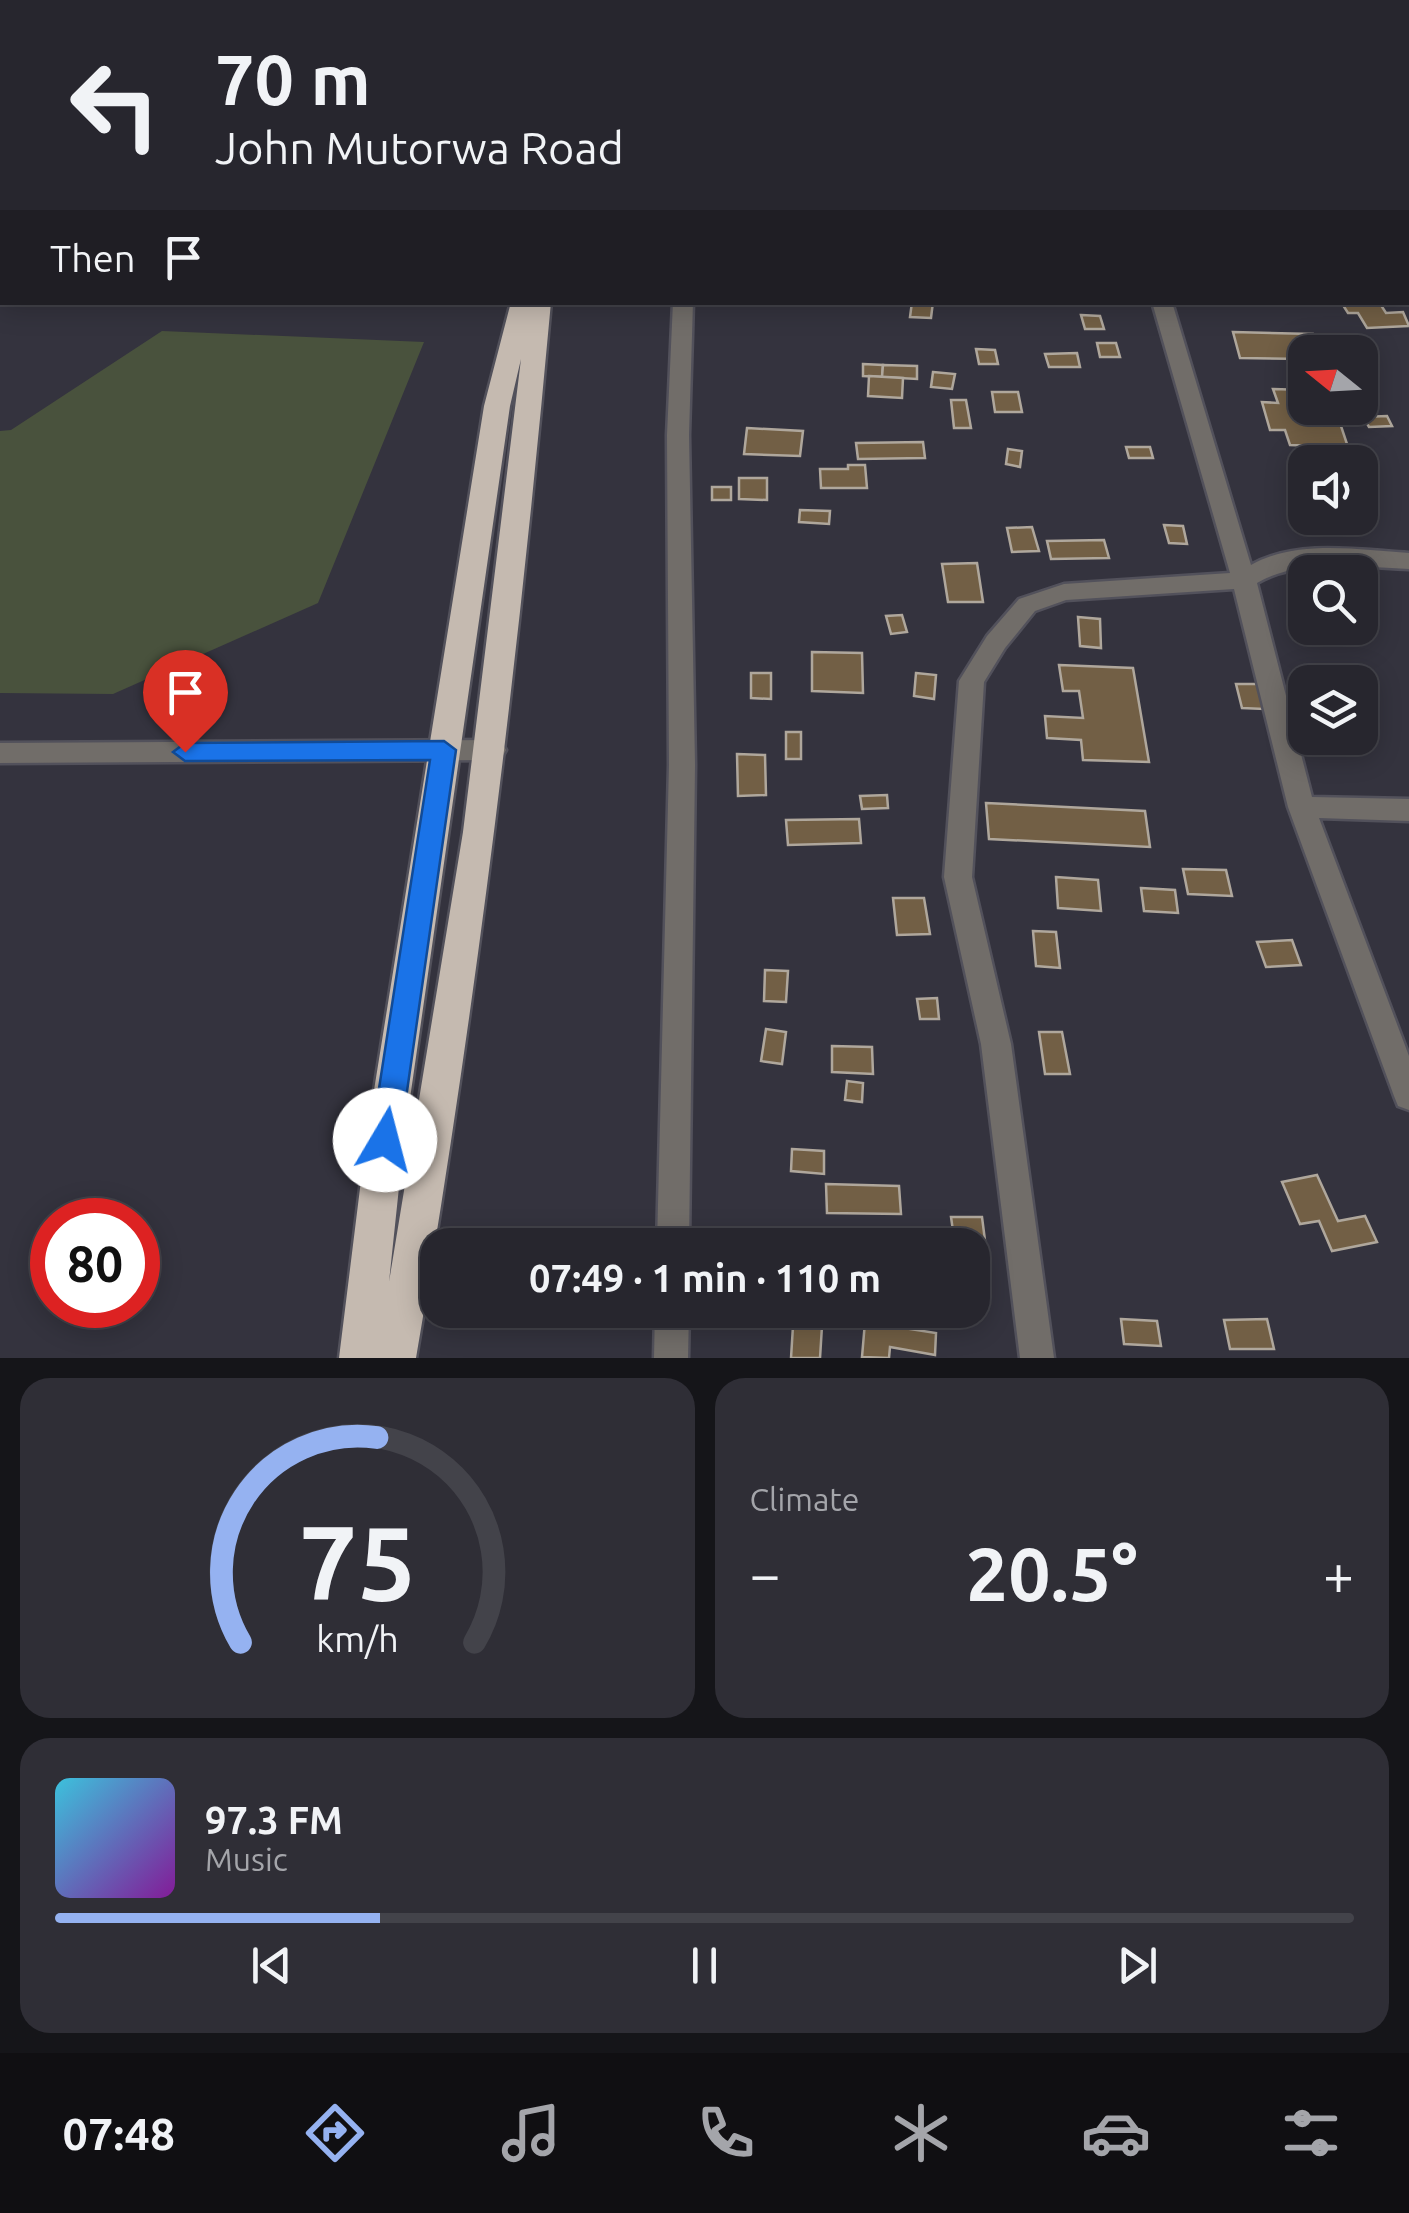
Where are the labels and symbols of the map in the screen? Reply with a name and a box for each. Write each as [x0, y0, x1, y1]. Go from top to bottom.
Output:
north arrow [1288, 335, 1378, 425]
pin [143, 650, 228, 753]
position arrow [333, 1088, 437, 1192]
speed limit sign: 80 [30, 1198, 160, 1328]

